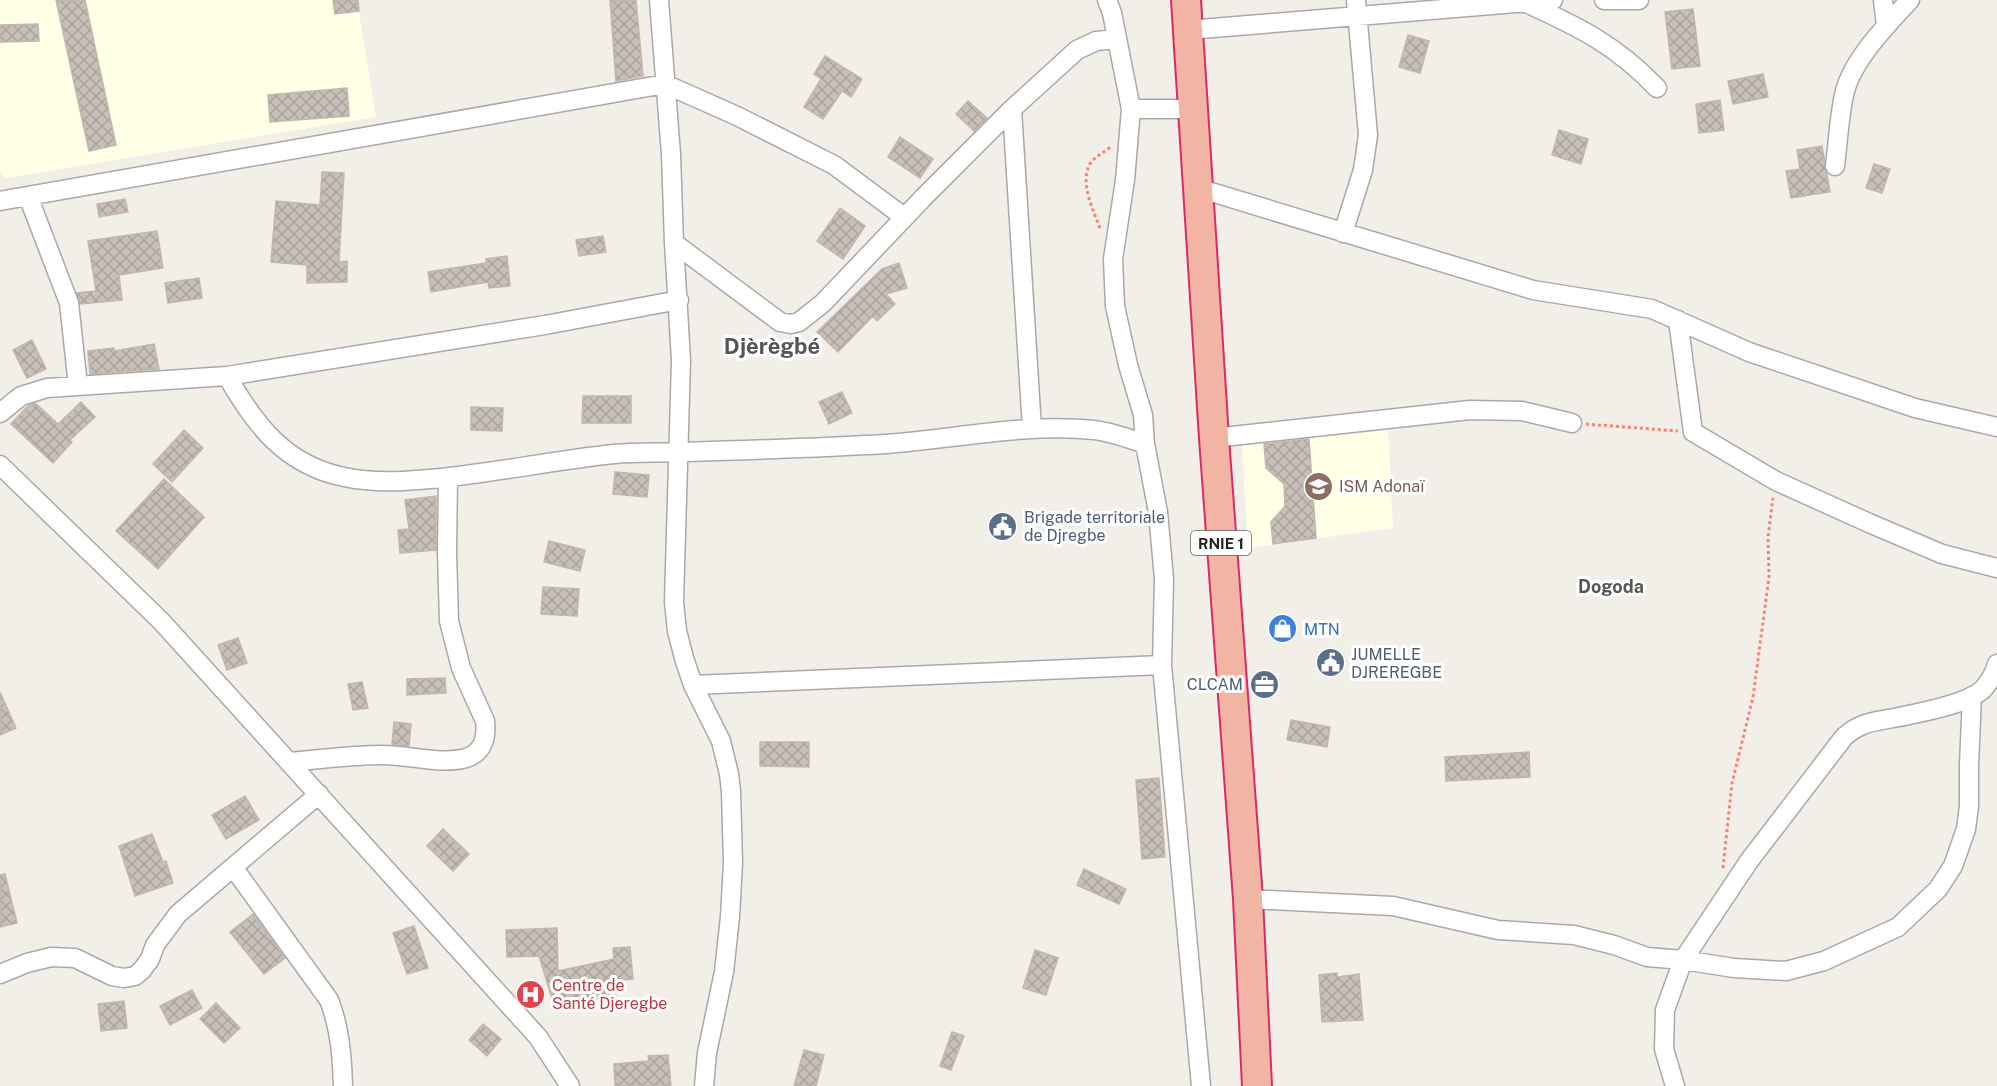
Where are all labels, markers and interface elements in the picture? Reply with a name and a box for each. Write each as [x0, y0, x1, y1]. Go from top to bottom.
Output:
district label: Djèrègbé [724, 333, 820, 359]
school or university icon: ISM Adonaï [1302, 470, 1334, 502]
place label: ISM Adonaï [1339, 477, 1425, 496]
place label: Brigade territoriale de Djregbe [1024, 508, 1165, 545]
public building icon: Brigade territoriale de Djregbe [987, 510, 1019, 542]
road number: RNIE 1 [1191, 531, 1251, 555]
district label: Dogoda [1578, 576, 1644, 597]
shop icon: MTN [1267, 613, 1299, 645]
place label: MTN [1304, 620, 1340, 639]
place label: JUMELLE DJREREGBE [1351, 645, 1442, 682]
public building icon: JUMELLE DJREREGBE [1314, 647, 1346, 679]
office icon: CLCAM [1248, 668, 1280, 700]
place label: CLCAM [1187, 675, 1243, 694]
place label: Centre de Santé Djeregbe [552, 976, 667, 1013]
hospital icon: Centre de Santé Djeregbe [515, 978, 547, 1010]

